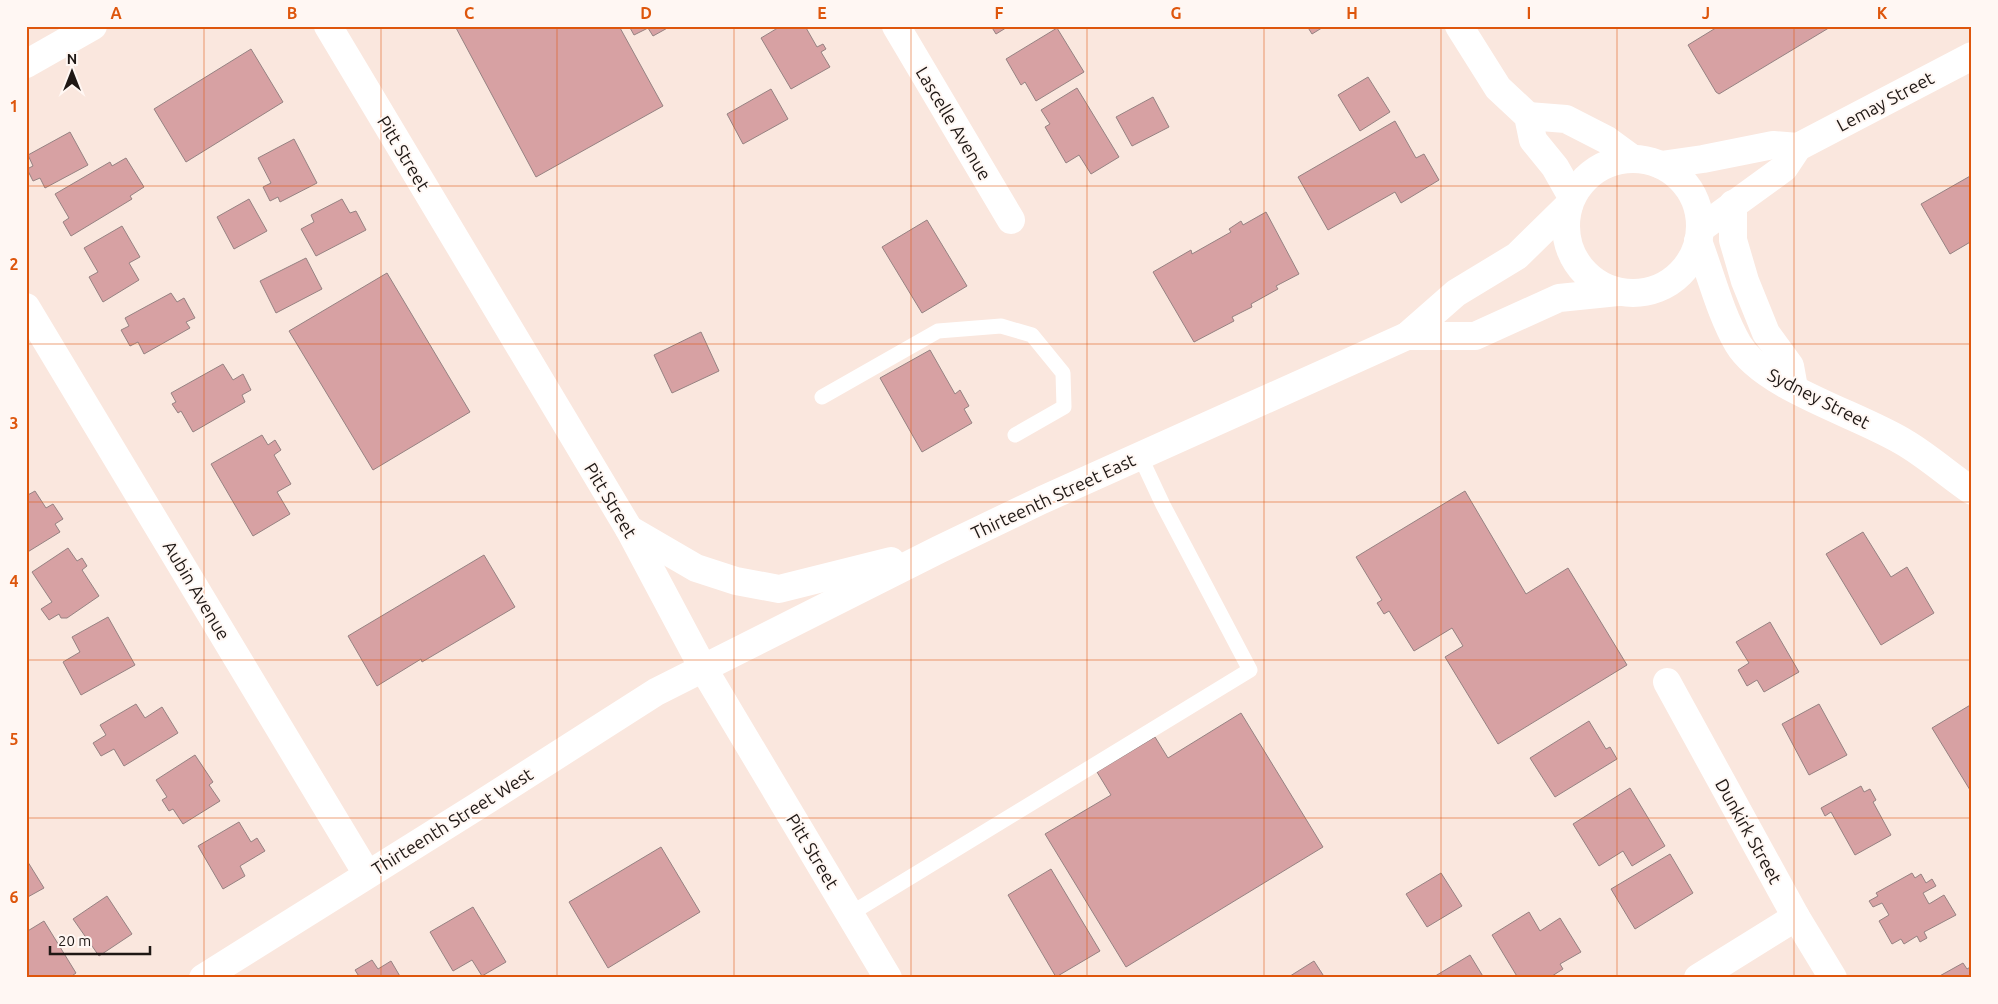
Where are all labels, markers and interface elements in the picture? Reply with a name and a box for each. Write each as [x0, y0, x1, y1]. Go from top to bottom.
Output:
text: A [110, 4, 122, 22]
text: B [287, 4, 297, 22]
text: C [464, 4, 474, 22]
text: D [640, 4, 652, 22]
text: E [817, 4, 827, 22]
text: F [995, 4, 1004, 22]
text: G [1170, 4, 1182, 22]
text: H [1346, 4, 1358, 22]
text: I [1527, 4, 1531, 22]
text: J [1702, 4, 1710, 22]
text: K [1877, 4, 1888, 22]
north arrow [48, 48, 98, 98]
text: N [67, 51, 77, 67]
street label: Lascelle Avenue [912, 63, 996, 183]
street label: Lemay Street [1833, 67, 1937, 135]
text: 1 [9, 97, 19, 115]
street label: Pitt Street [374, 112, 434, 194]
text: 2 [9, 255, 19, 273]
street label: Sydney Street [1765, 364, 1873, 432]
text: 3 [9, 414, 19, 432]
street label: Thirteenth Street East [968, 449, 1138, 543]
street label: Pitt Street [581, 459, 641, 541]
street label: Aubin Avenue [160, 537, 234, 643]
text: 4 [9, 572, 19, 590]
text: 5 [9, 730, 19, 748]
street label: Thirteenth Street West [368, 763, 536, 879]
street label: Dunkirk Street [1712, 775, 1786, 887]
street label: Pitt Street [783, 810, 843, 892]
text: 6 [9, 888, 19, 906]
scale bar [50, 924, 150, 956]
text: 20 m [58, 932, 91, 949]

